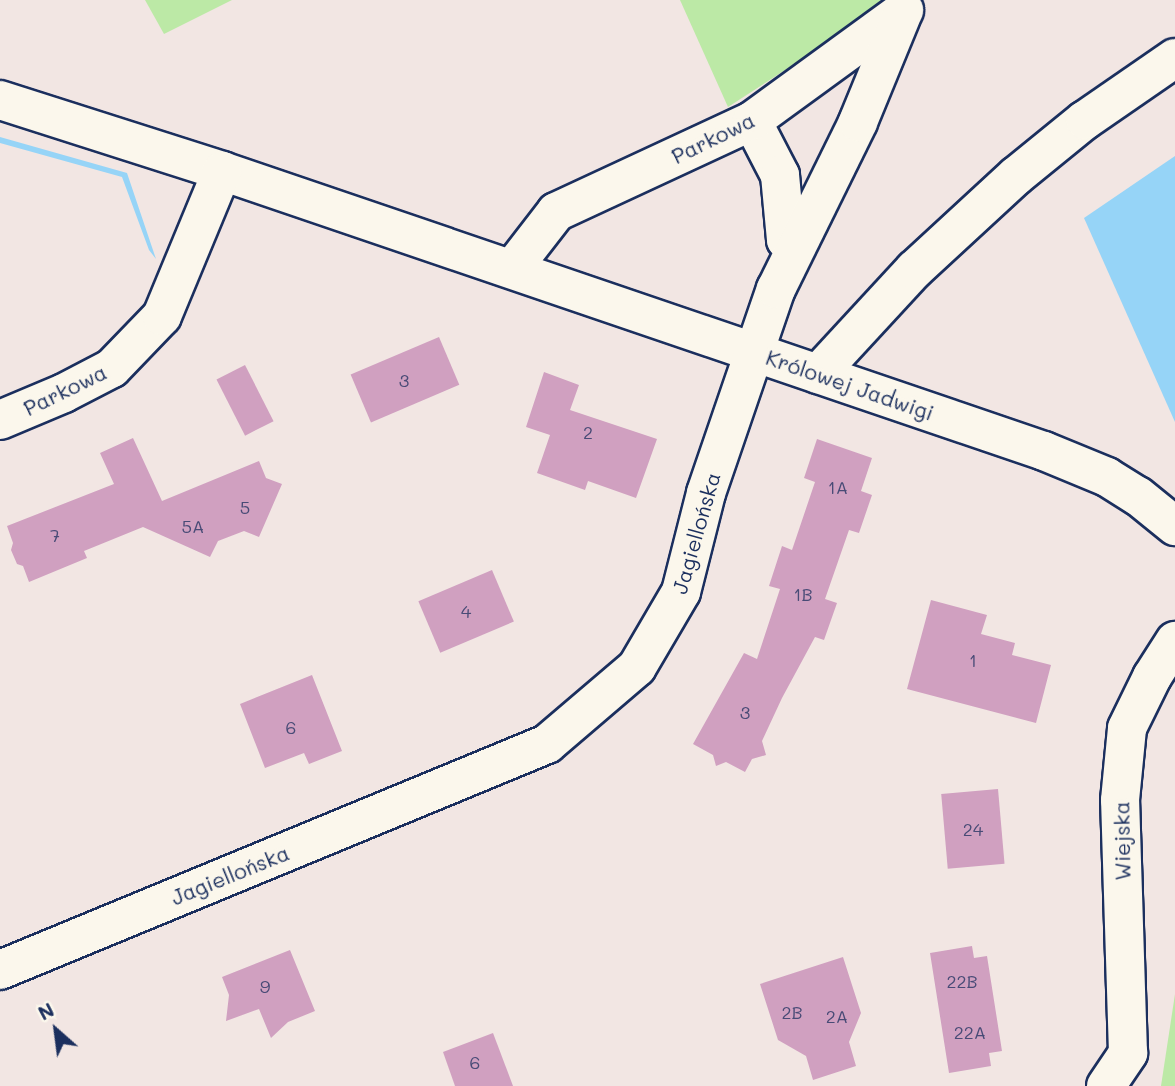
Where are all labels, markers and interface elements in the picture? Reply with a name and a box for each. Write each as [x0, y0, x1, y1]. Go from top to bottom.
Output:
street label: Parkowa [667, 107, 759, 169]
street label: Królowej Jadwigi [763, 344, 937, 426]
street label: Parkowa [19, 359, 111, 421]
house number: 3 [399, 369, 409, 391]
house number: 2 [583, 421, 593, 443]
street label: Jagiellońska [667, 469, 725, 597]
house number: 1A [828, 476, 848, 498]
house number: 5 [240, 496, 250, 518]
house number: 5A [182, 515, 204, 537]
house number: 7 [50, 524, 60, 546]
house number: 1B [793, 583, 813, 605]
house number: 4 [461, 600, 471, 622]
house number: 1 [969, 649, 977, 671]
house number: 3 [740, 701, 750, 723]
house number: 6 [286, 716, 296, 738]
street label: Wiejska [1109, 801, 1135, 881]
house number: 24 [963, 818, 983, 840]
street label: Jagiellońska [167, 840, 293, 910]
house number: 22B [946, 970, 978, 992]
house number: 9 [260, 975, 270, 997]
north arrow [21, 995, 91, 1065]
text: N [34, 997, 58, 1025]
house number: 2B [781, 1001, 803, 1023]
house number: 2A [826, 1005, 848, 1027]
house number: 22A [954, 1021, 986, 1043]
house number: 6 [470, 1051, 480, 1073]

